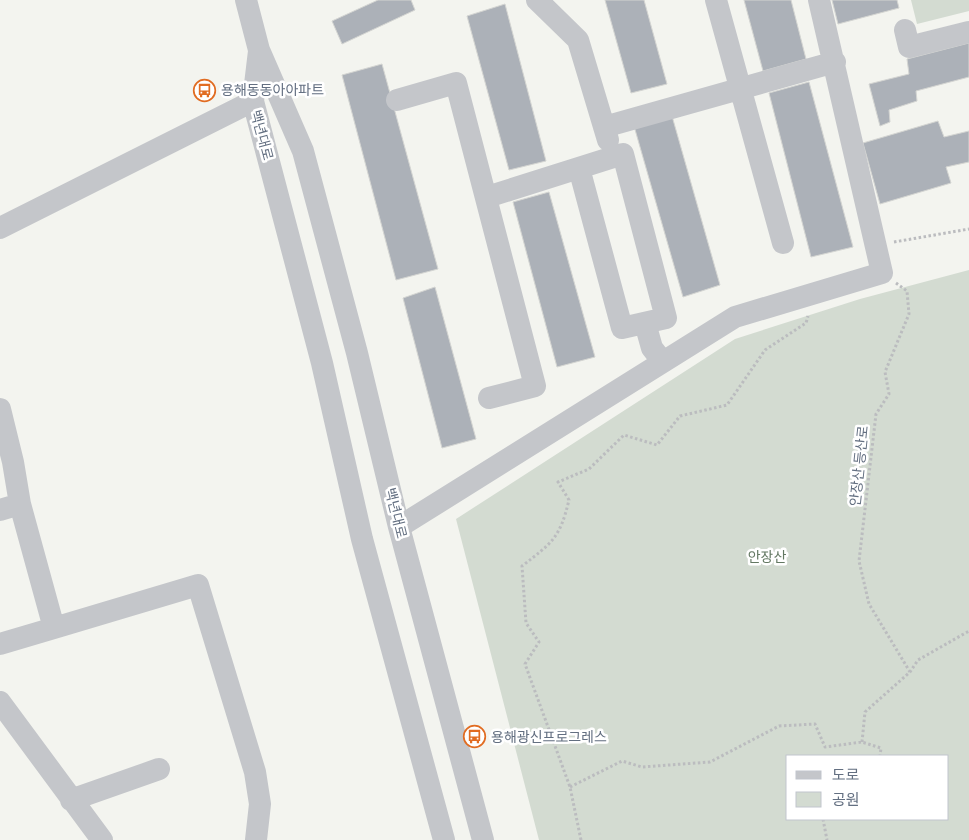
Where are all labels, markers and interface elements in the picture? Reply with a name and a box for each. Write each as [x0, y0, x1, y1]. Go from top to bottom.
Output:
bus stop icon: 용해동동아아파트 [193, 78, 217, 102]
place label: 용해동동아아파트 [221, 81, 324, 99]
street label: 백년대로 [247, 108, 277, 162]
street label: 안장산 등산로 [846, 425, 872, 507]
street label: 백년대로 [381, 486, 411, 540]
park label: 안장산 [748, 548, 786, 566]
bus stop icon: 용해광신프로그레스 [463, 725, 487, 749]
place label: 용해광신프로그레스 [491, 728, 607, 746]
legend [786, 755, 949, 820]
text: 도로 [832, 765, 860, 785]
text: 공원 [832, 790, 860, 810]

